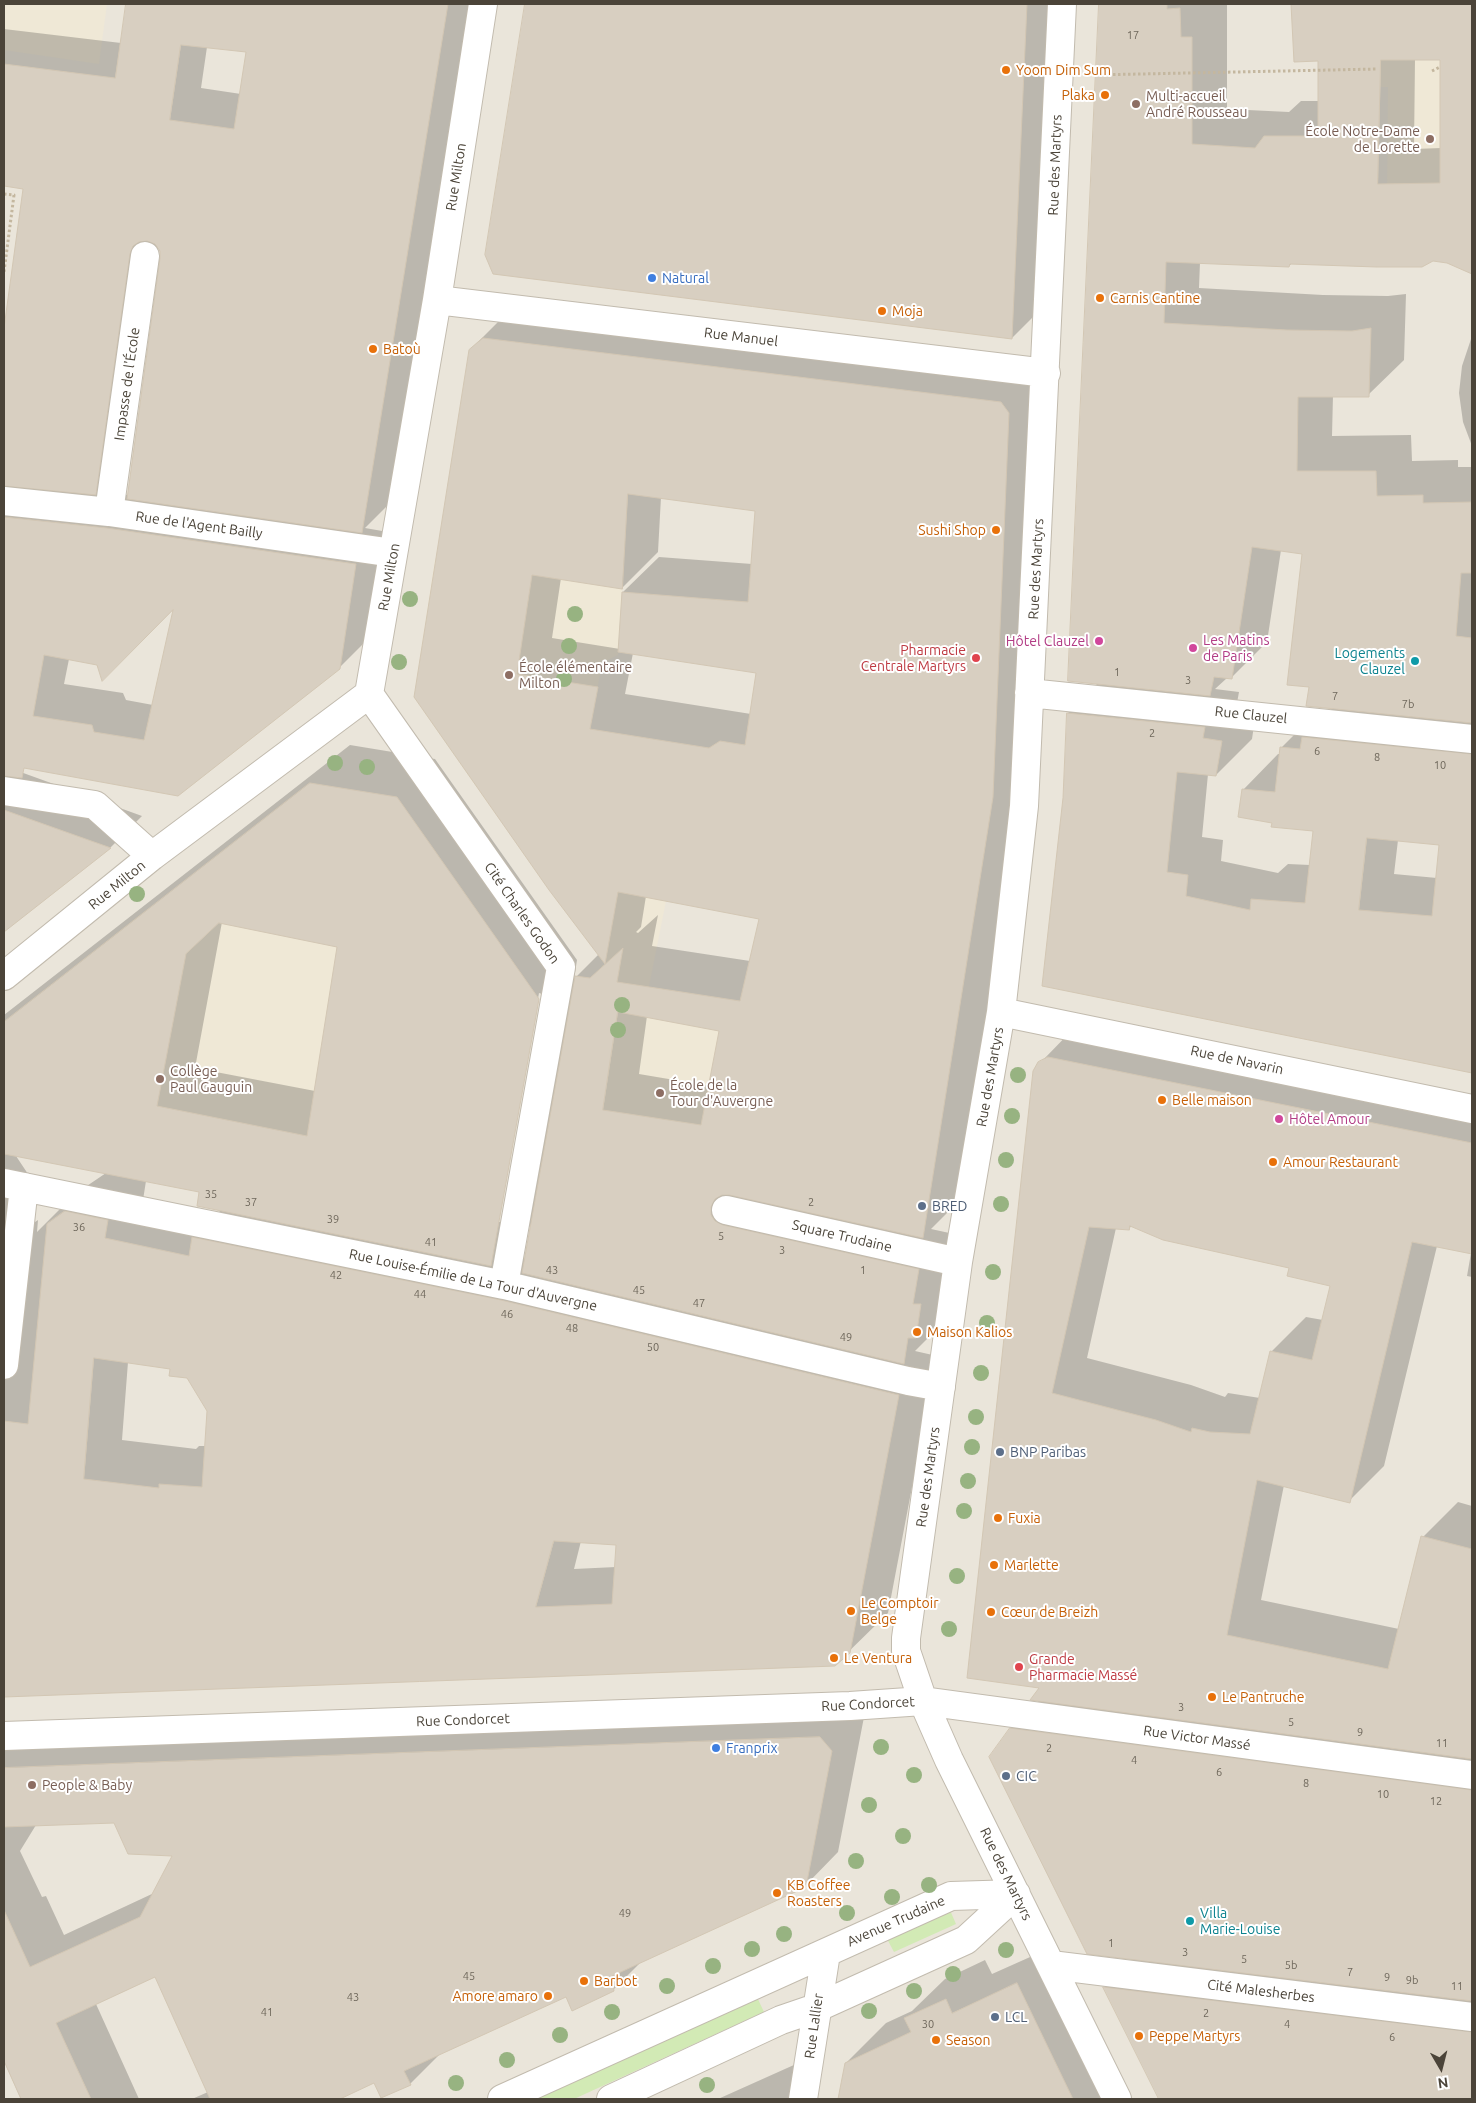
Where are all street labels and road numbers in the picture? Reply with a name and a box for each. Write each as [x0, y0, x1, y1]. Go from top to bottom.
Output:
street label: Rue des Martyrs [1045, 114, 1065, 216]
street label: Rue Milton [442, 142, 470, 212]
street label: Rue Manuel [703, 324, 779, 350]
street label: Impasse de l'École [111, 326, 143, 442]
street label: Rue de l'Agent Bailly [134, 508, 264, 542]
street label: Rue des Martyrs [1025, 518, 1047, 620]
street label: Rue Milton [375, 542, 403, 612]
street label: Rue Clauzel [1214, 703, 1288, 727]
street label: Rue Milton [85, 857, 149, 913]
street label: Cité Charles Godon [481, 859, 563, 967]
street label: Rue des Martyrs [973, 1026, 1007, 1128]
street label: Rue de Navarin [1189, 1042, 1285, 1078]
street label: Square Trudaine [790, 1216, 894, 1256]
street label: Rue Louise-Émilie de La Tour d'Auvergne [347, 1245, 599, 1315]
street label: Rue des Martyrs [913, 1426, 943, 1528]
street label: Rue Condorcet [821, 1693, 915, 1715]
street label: Rue Condorcet [416, 1710, 510, 1730]
street label: Rue Victor Massé [1142, 1722, 1252, 1754]
street label: Rue des Martyrs [976, 1825, 1036, 1923]
street label: Avenue Trudaine [844, 1892, 948, 1950]
street label: Cité Malesherbes [1206, 1976, 1316, 2006]
street label: Rue Lallier [801, 1992, 827, 2060]

